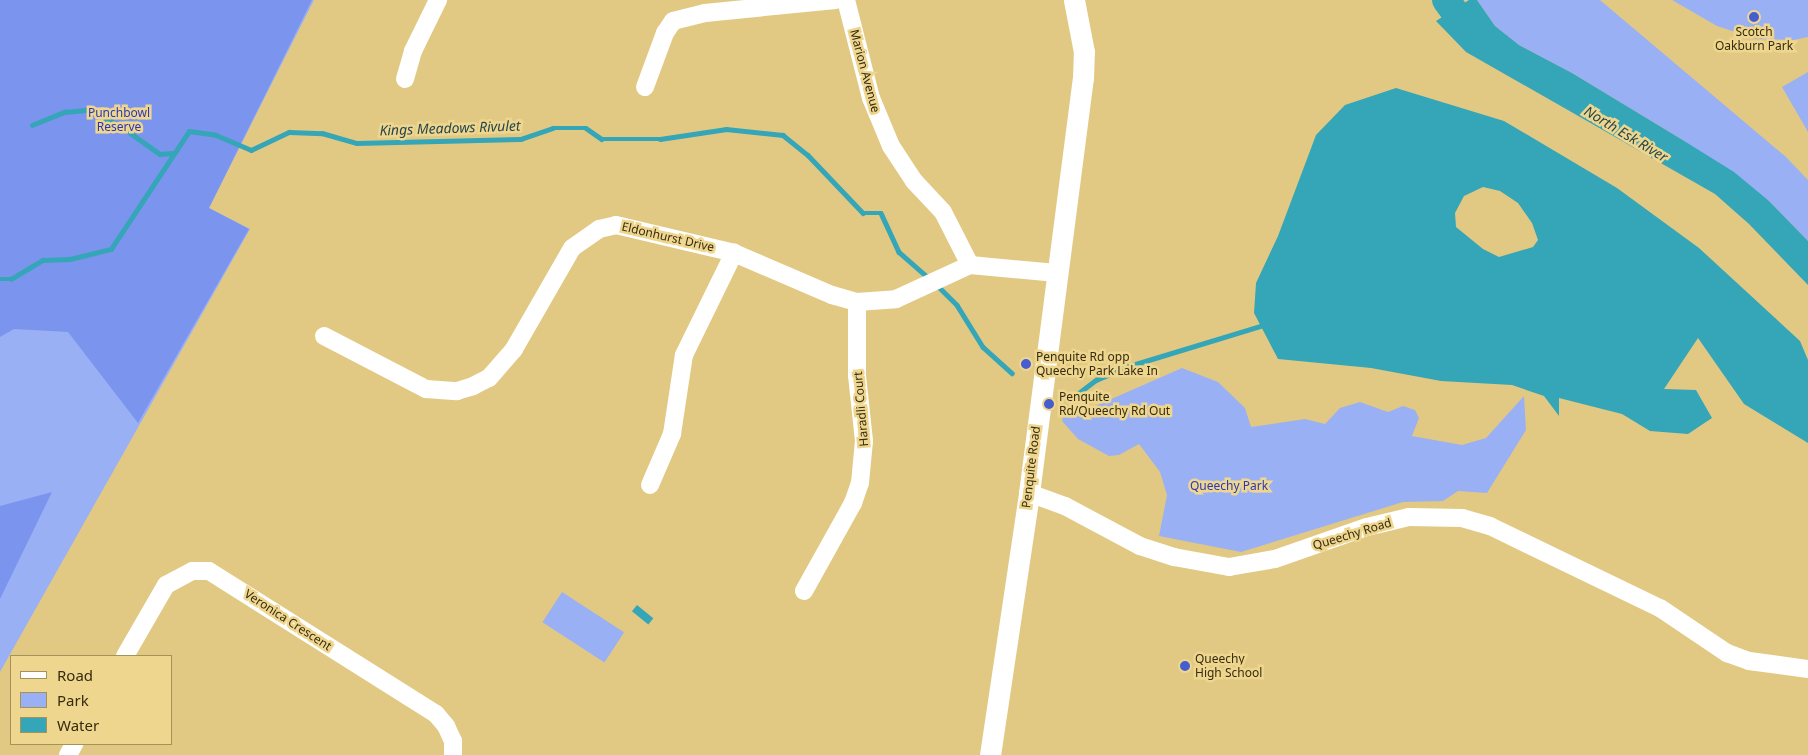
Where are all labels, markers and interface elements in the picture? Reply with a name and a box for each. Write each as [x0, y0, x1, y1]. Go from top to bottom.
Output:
marker: Scotch Oakburn Park [1748, 11, 1760, 23]
place label: Scotch Oakburn Park [1715, 25, 1793, 53]
street label: Marion Avenue [847, 28, 883, 114]
water label: North Esk River [1581, 103, 1671, 165]
park label: Punchbowl Reserve [88, 106, 150, 134]
water label: Kings Meadows Rivulet [379, 117, 521, 139]
street label: Eldonhurst Drive [620, 219, 716, 255]
place label: Penquite Rd opp Queechy Park Lake In [1036, 350, 1158, 378]
marker: Penquite Rd opp Queechy Park Lake In [1020, 358, 1032, 370]
street label: Haradli Court [851, 371, 871, 447]
place label: Penquite Rd/Queechy Rd Out [1059, 390, 1170, 418]
marker: Penquite Rd/Queechy Rd Out [1043, 398, 1055, 410]
street label: Penquite Road [1019, 425, 1043, 509]
park label: Queechy Park [1190, 479, 1268, 493]
street label: Queechy Road [1311, 515, 1393, 553]
street label: Veronica Crescent [242, 586, 334, 654]
place label: Queechy High School [1195, 652, 1262, 680]
legend [10, 655, 172, 745]
marker: Queechy High School [1179, 660, 1191, 672]
text: Road [57, 665, 93, 685]
text: Park [57, 690, 89, 710]
text: Water [57, 715, 99, 735]

